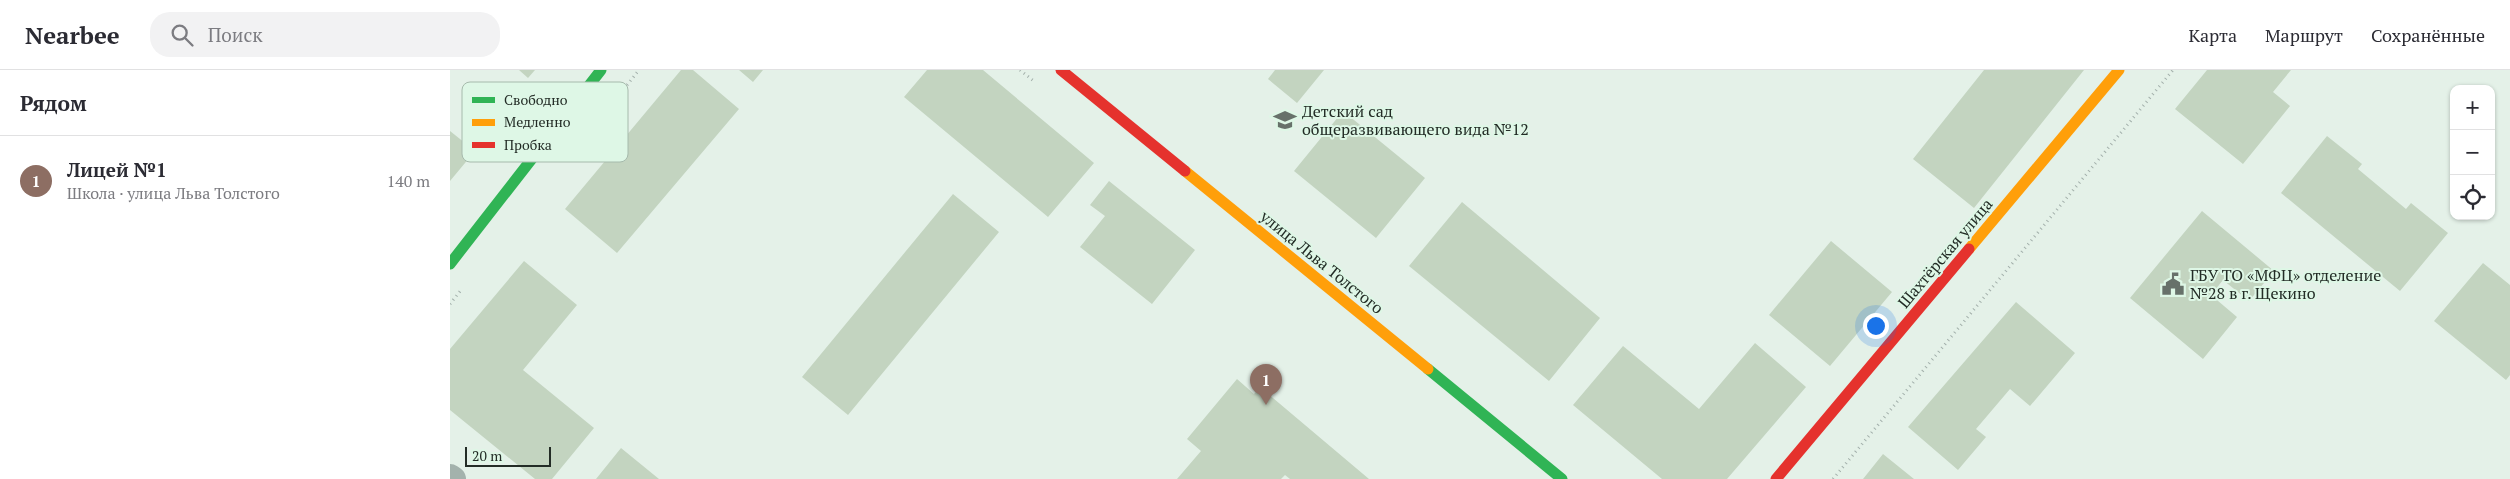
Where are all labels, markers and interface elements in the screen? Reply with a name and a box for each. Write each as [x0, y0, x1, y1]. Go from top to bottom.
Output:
search box [150, 12, 500, 57]
text: Nearbee [25, 19, 120, 51]
icon: search [168, 21, 196, 49]
text: Поиск [208, 22, 263, 47]
text: Карта [2188, 23, 2237, 47]
text: Маршрут [2265, 23, 2343, 47]
text: Сохранённые [2371, 23, 2485, 47]
legend [462, 82, 628, 162]
map controls [2450, 85, 2495, 220]
button: + [2450, 85, 2495, 130]
text: Рядом [20, 89, 87, 117]
text: Свободно [504, 90, 568, 109]
place label: Детский сад общеразвивающего вида №12 [1302, 100, 1529, 140]
school or university icon: Детский сад общеразвивающего вида №12 [1272, 107, 1298, 133]
text: Медленно [504, 112, 571, 131]
button: − [2450, 130, 2495, 175]
text: Пробка [504, 135, 552, 154]
text: Лицей №1 [67, 157, 167, 182]
text: 1 [31, 170, 41, 192]
text: 140 m [387, 170, 430, 192]
button: locate [2450, 175, 2495, 220]
text: Школа · улица Льва Толстого [67, 182, 280, 204]
street label: Шахтёрская улица [1893, 194, 1997, 312]
street label: улица Льва Толстого [1255, 205, 1388, 319]
place label: ГБУ ТО «МФЦ» отделение №28 в г. Щекино [2190, 264, 2381, 304]
public building icon: ГБУ ТО «МФЦ» отделение №28 в г. Щекино [2160, 271, 2186, 297]
your location [1863, 313, 1889, 339]
pin: 1 [1250, 364, 1282, 405]
scale bar [465, 444, 551, 467]
text: 20 m [472, 446, 502, 465]

